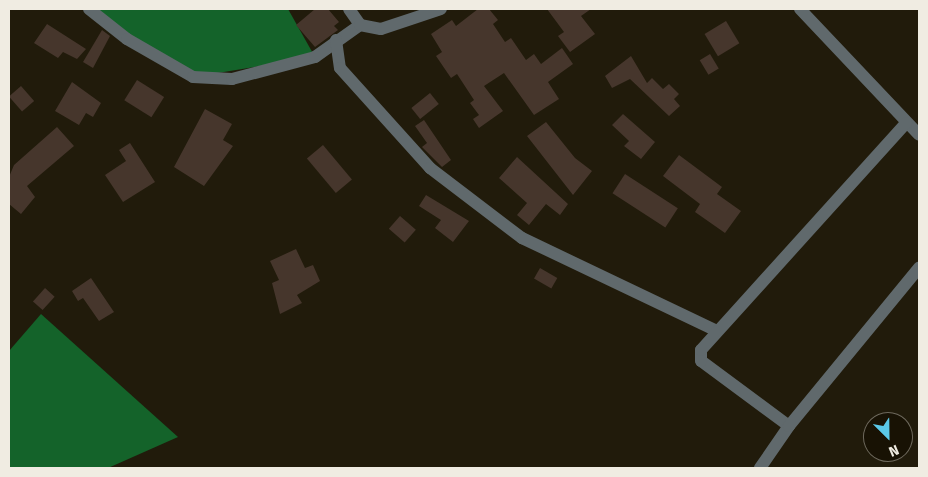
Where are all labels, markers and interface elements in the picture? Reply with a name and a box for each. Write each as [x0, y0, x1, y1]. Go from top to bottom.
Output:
north arrow [863, 412, 913, 462]
text: N [886, 441, 901, 460]

